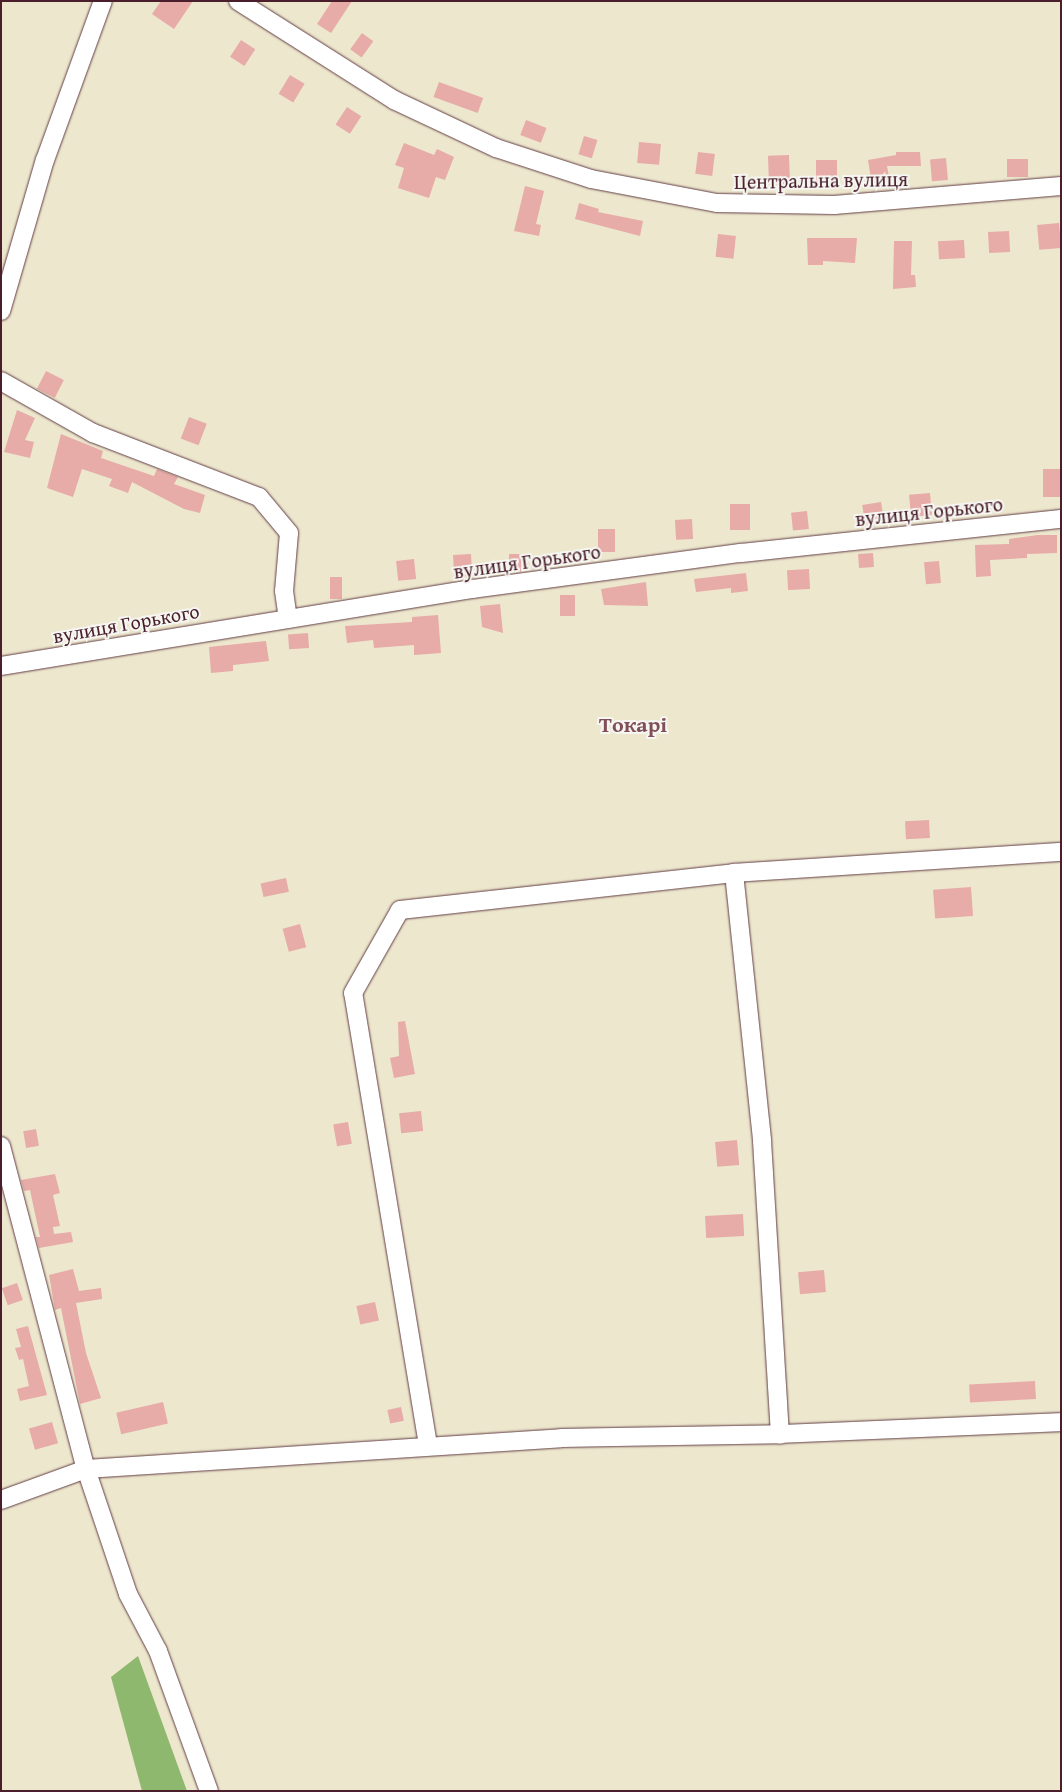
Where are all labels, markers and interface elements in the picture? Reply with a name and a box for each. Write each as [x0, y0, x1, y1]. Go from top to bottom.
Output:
street label: Центральна вулиця [734, 166, 908, 194]
street label: вулиця Горького [854, 491, 1004, 531]
street label: вулиця Горького [452, 539, 602, 583]
street label: вулиця Горького [51, 598, 201, 648]
district label: Токарі [599, 712, 667, 738]

